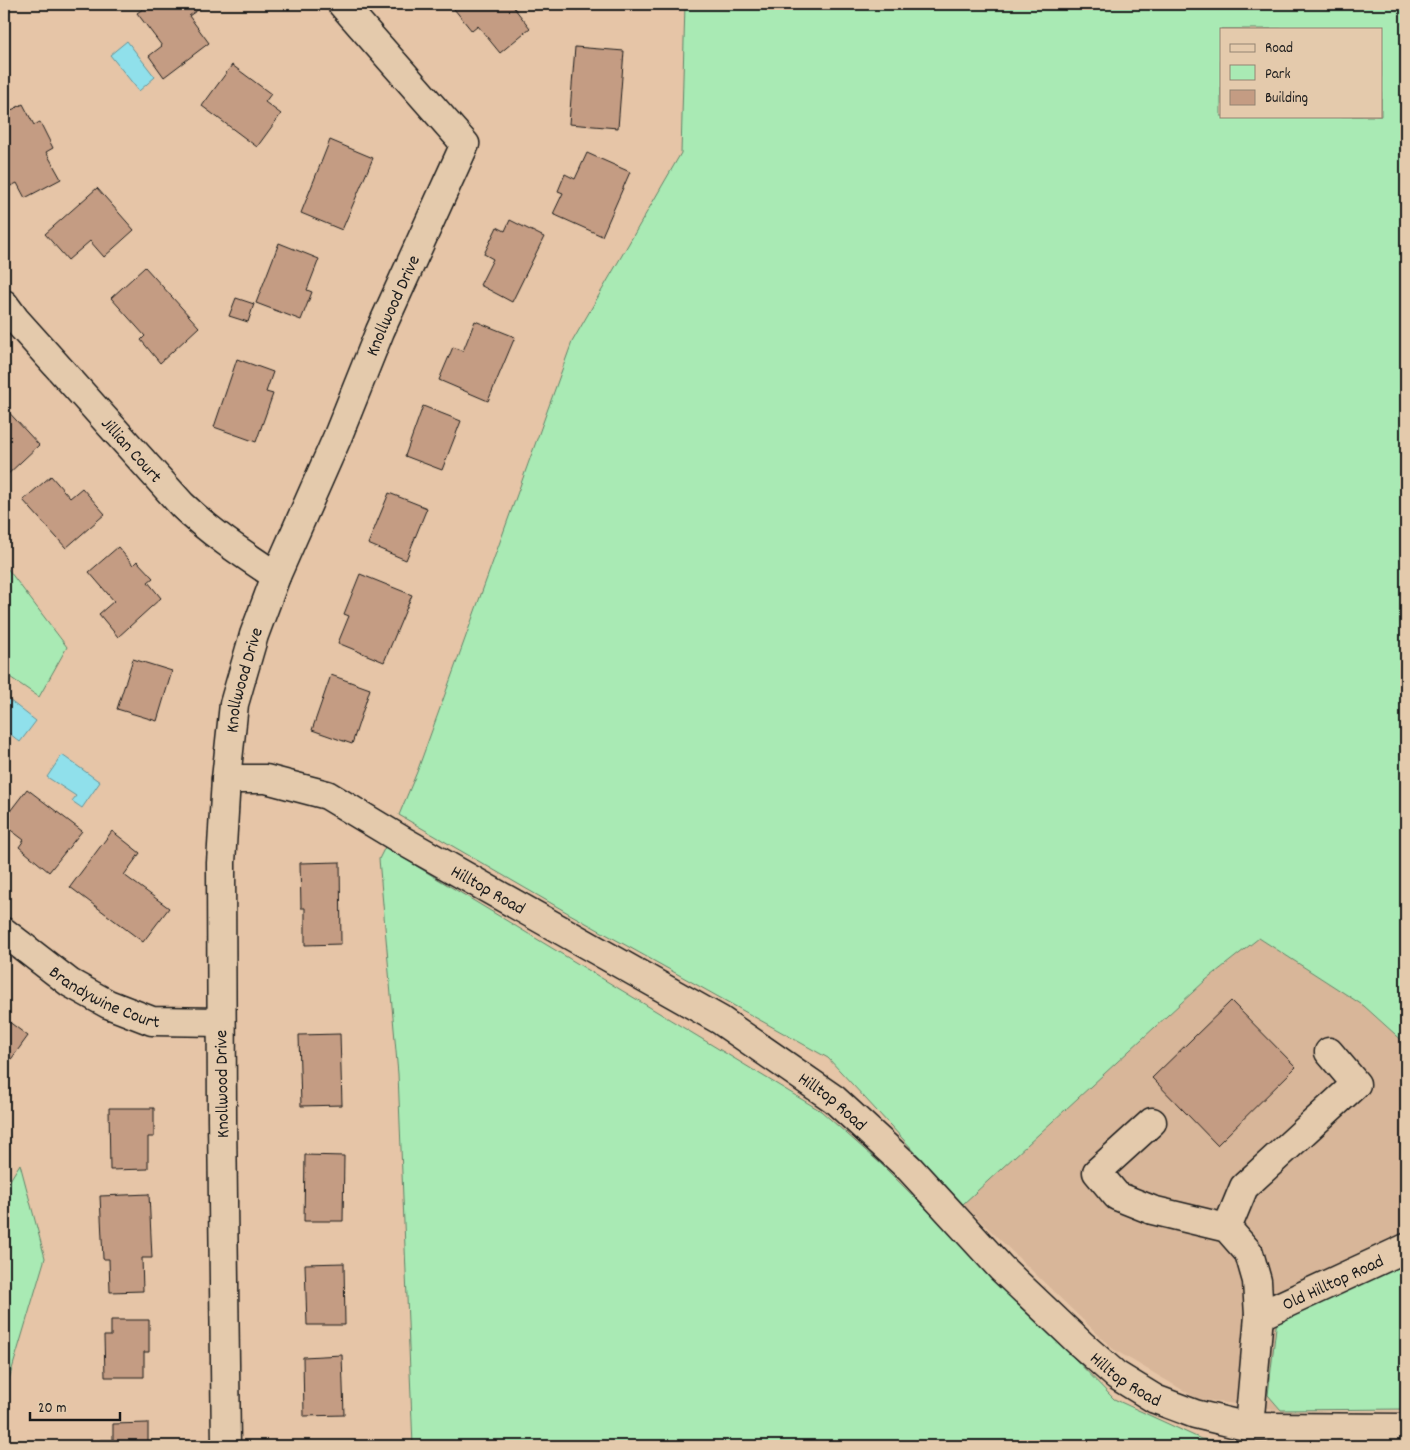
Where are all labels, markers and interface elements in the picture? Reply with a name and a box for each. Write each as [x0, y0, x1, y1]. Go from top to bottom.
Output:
legend [1220, 28, 1382, 118]
text: Road [1265, 38, 1293, 60]
text: Park [1265, 64, 1291, 86]
text: Building [1265, 88, 1308, 110]
street label: Knollwood Drive [361, 252, 428, 360]
street label: Jillian Court [94, 413, 167, 490]
street label: Knollwood Drive [221, 624, 271, 734]
street label: Hilltop Road [445, 860, 529, 922]
street label: Brandywine Court [43, 961, 160, 1036]
street label: Knollwood Drive [210, 1030, 237, 1138]
street label: Hilltop Road [792, 1068, 871, 1138]
street label: Old Hilltop Road [1279, 1250, 1388, 1319]
street label: Hilltop Road [1083, 1347, 1164, 1415]
scale bar [30, 1390, 120, 1422]
text: 20 m [38, 1398, 66, 1420]

